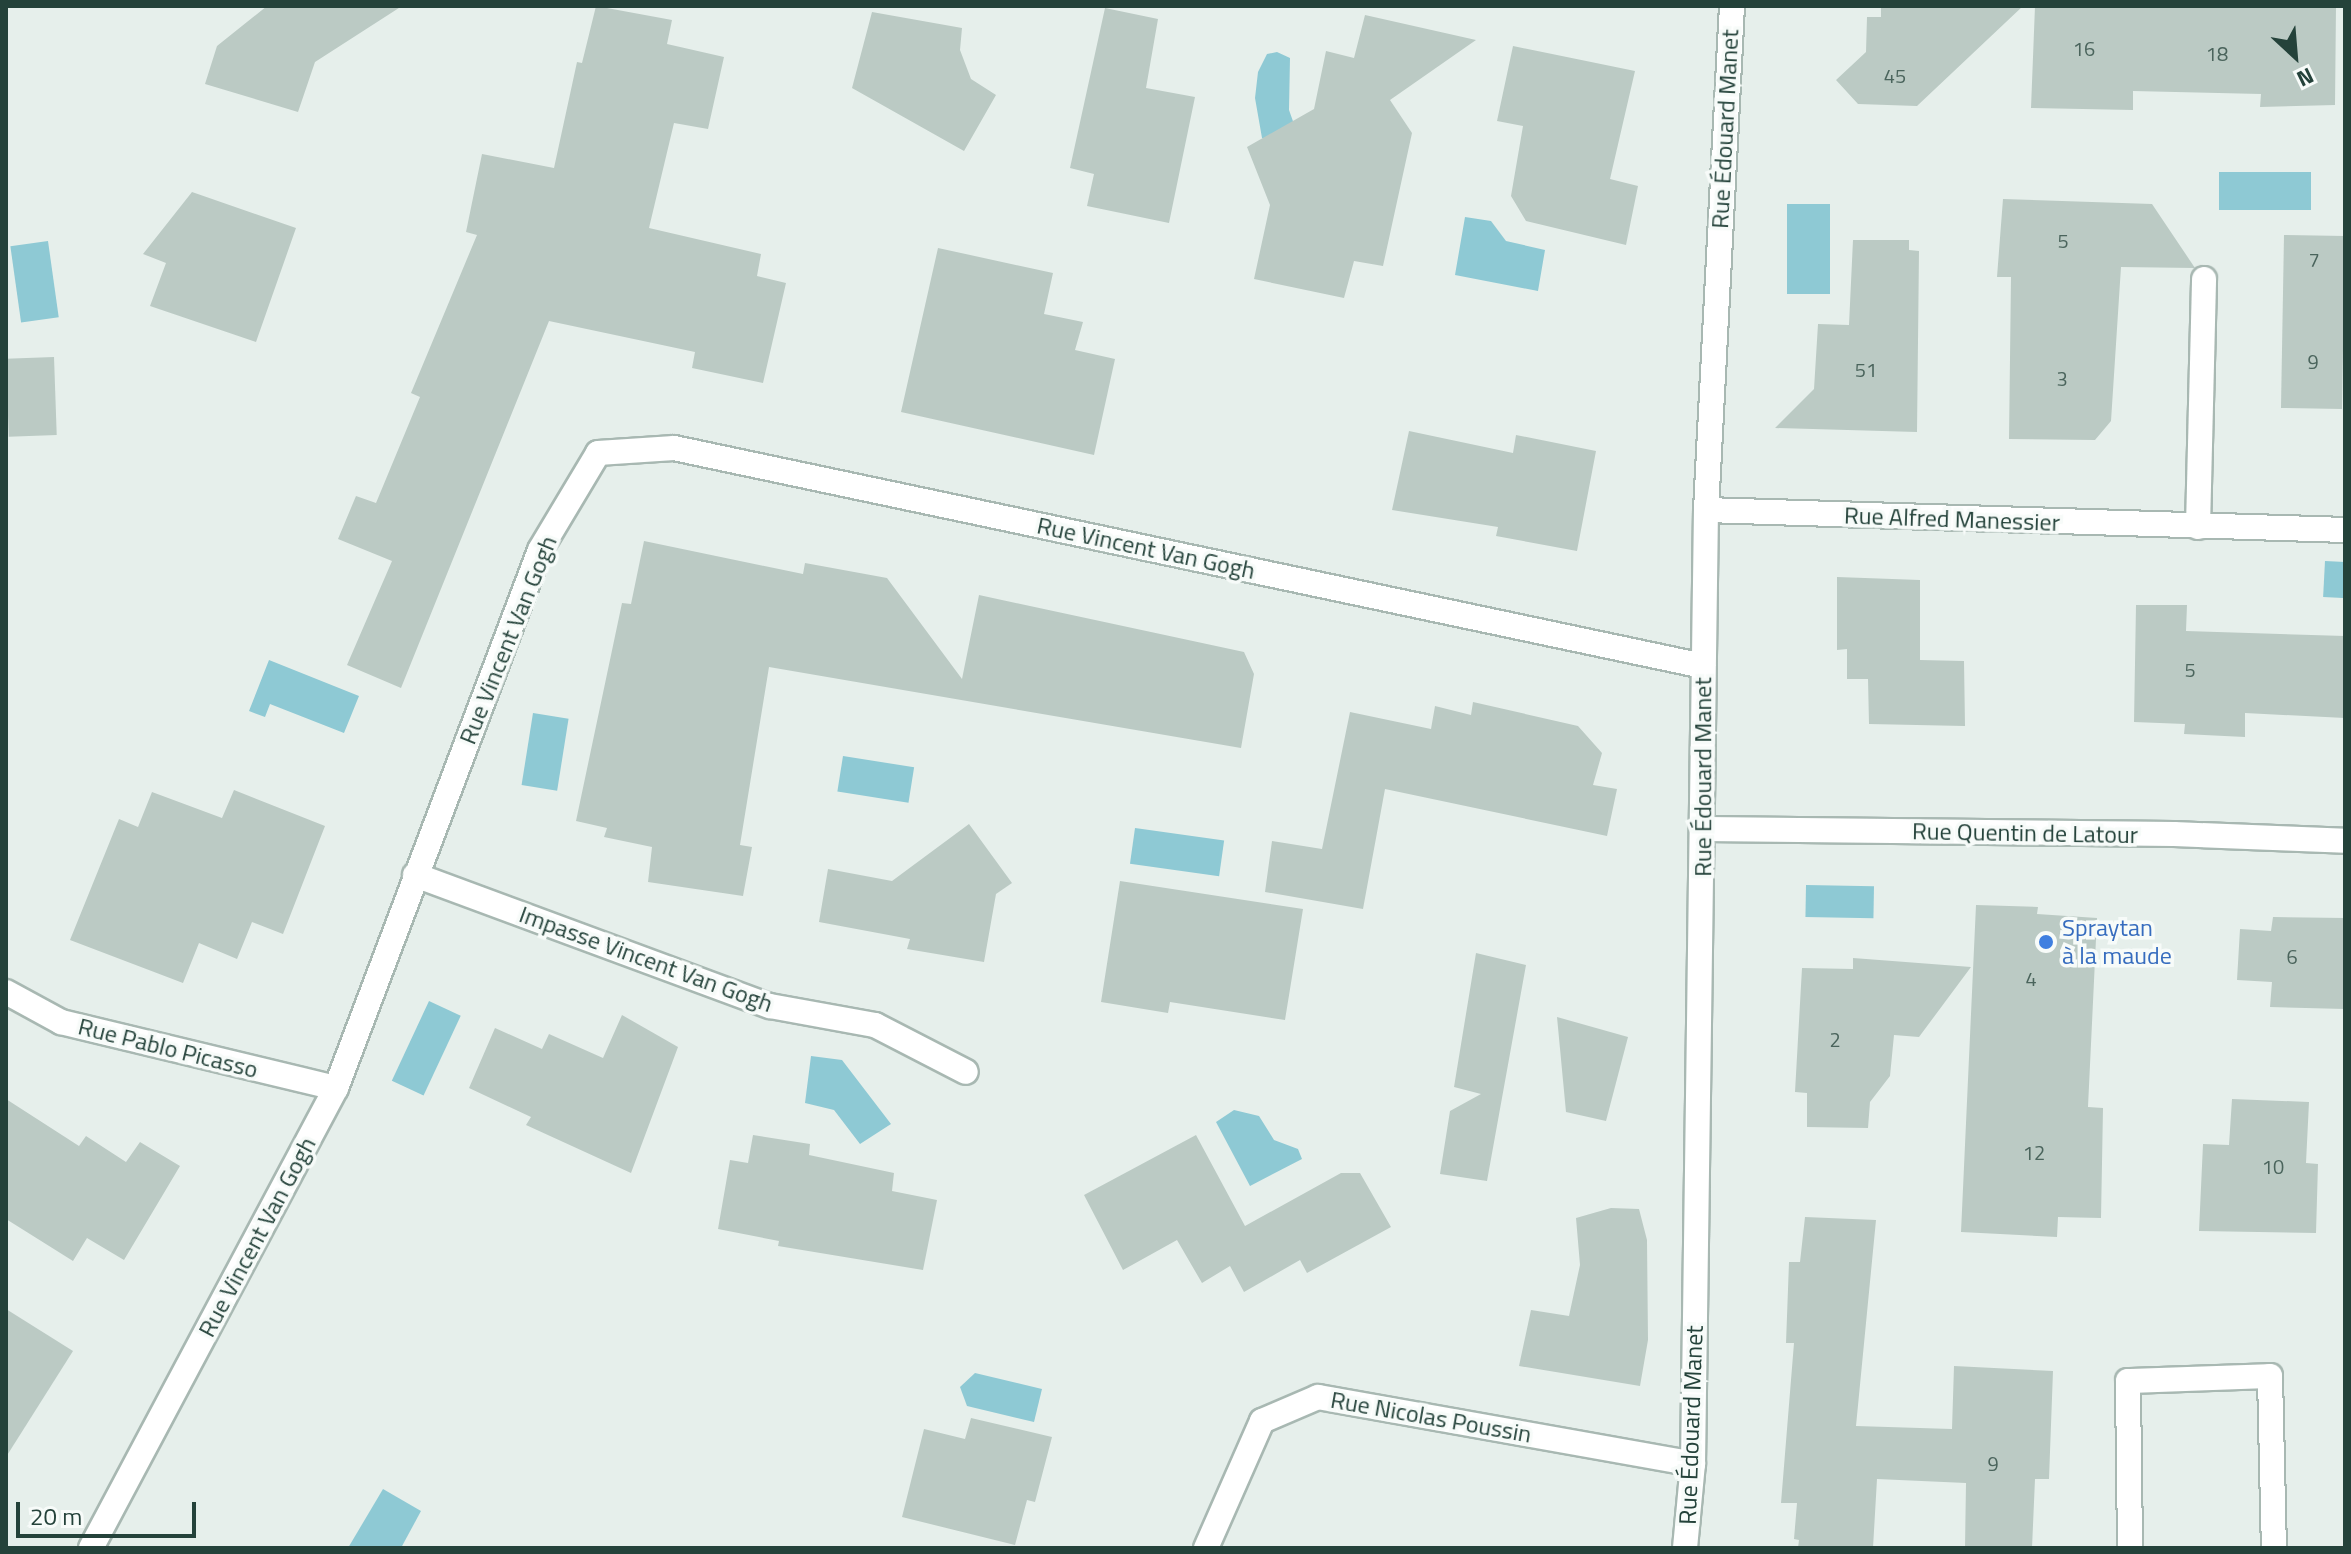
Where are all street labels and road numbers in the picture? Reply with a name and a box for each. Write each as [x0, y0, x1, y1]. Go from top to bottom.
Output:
street label: Rue Édouard Manet [1705, 29, 1745, 229]
street label: Rue Alfred Manessier [1844, 501, 2060, 537]
street label: Rue Vincent Van Gogh [1034, 511, 1258, 585]
street label: Rue Vincent Van Gogh [453, 532, 563, 748]
street label: Rue Édouard Manet [1689, 677, 1717, 877]
street label: Rue Quentin de Latour [1912, 817, 2138, 849]
street label: Impasse Vincent Van Gogh [515, 900, 777, 1018]
street label: Rue Pablo Picasso [75, 1012, 261, 1084]
street label: Rue Vincent Van Gogh [192, 1132, 322, 1342]
street label: Rue Édouard Manet [1673, 1325, 1709, 1525]
street label: Rue Nicolas Poussin [1328, 1385, 1534, 1449]

